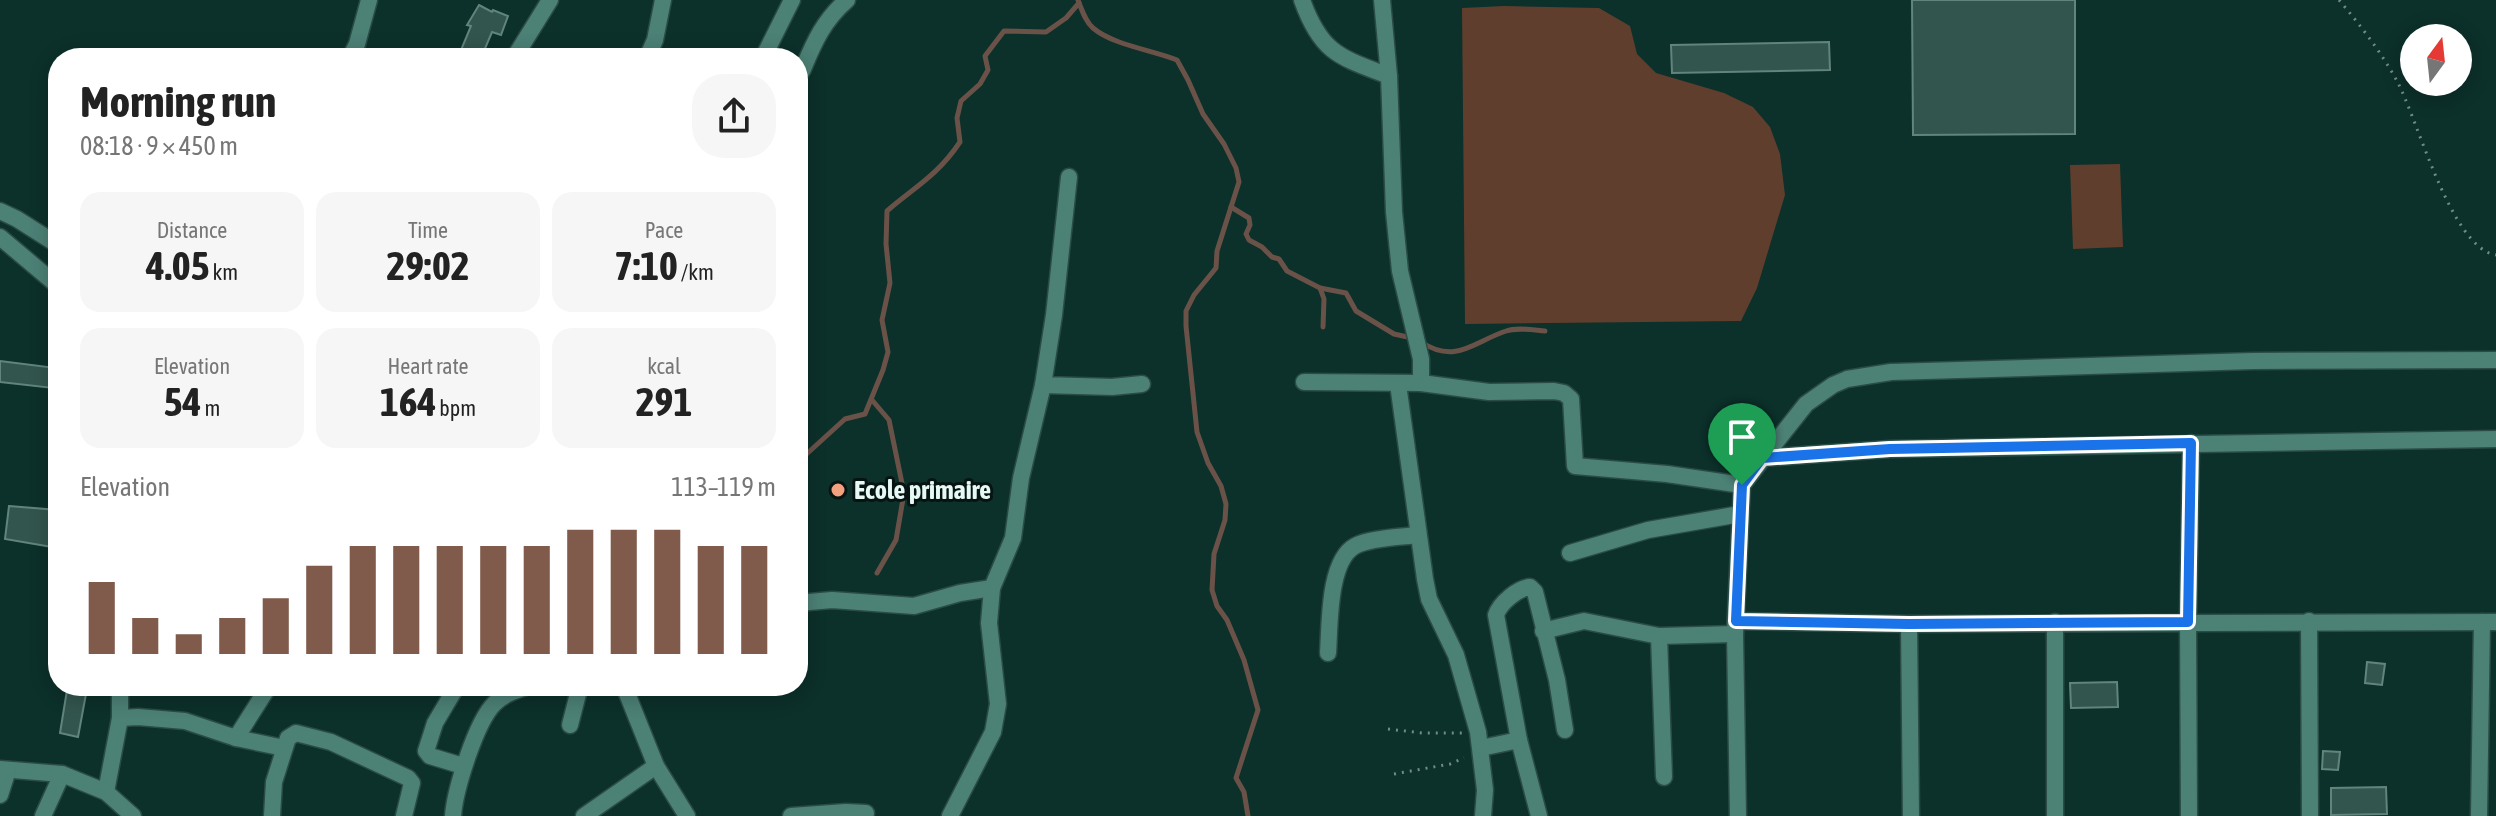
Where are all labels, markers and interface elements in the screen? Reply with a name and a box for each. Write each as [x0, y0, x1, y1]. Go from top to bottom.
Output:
north arrow [2400, 24, 2472, 96]
map controls [2400, 24, 2472, 96]
button: share [692, 74, 776, 158]
text: Morning run [80, 76, 276, 126]
text: 08:18 · 9 × 450 m [80, 131, 238, 161]
text: Distance [157, 217, 227, 243]
text: Time [408, 217, 448, 243]
text: Pace [645, 217, 683, 243]
text: 4.05 [146, 243, 209, 288]
text: 29:02 [386, 243, 470, 288]
text: 7:10 [614, 243, 678, 288]
text: km [209, 259, 238, 285]
text: /km [678, 259, 714, 285]
text: Elevation [154, 353, 230, 379]
text: Heart rate [387, 353, 469, 379]
text: kcal [647, 353, 681, 379]
text: 54 [164, 379, 201, 424]
text: 164 [380, 379, 436, 424]
text: 291 [636, 379, 692, 424]
text: m [201, 395, 220, 421]
text: bpm [436, 395, 476, 421]
pin [1708, 403, 1776, 485]
icon: arrive [1720, 415, 1764, 459]
text: Elevation [80, 472, 170, 502]
text: 113–119 m [671, 472, 776, 502]
place label: Ecole primaire [854, 475, 991, 505]
marker: Ecole primaire [829, 481, 847, 499]

